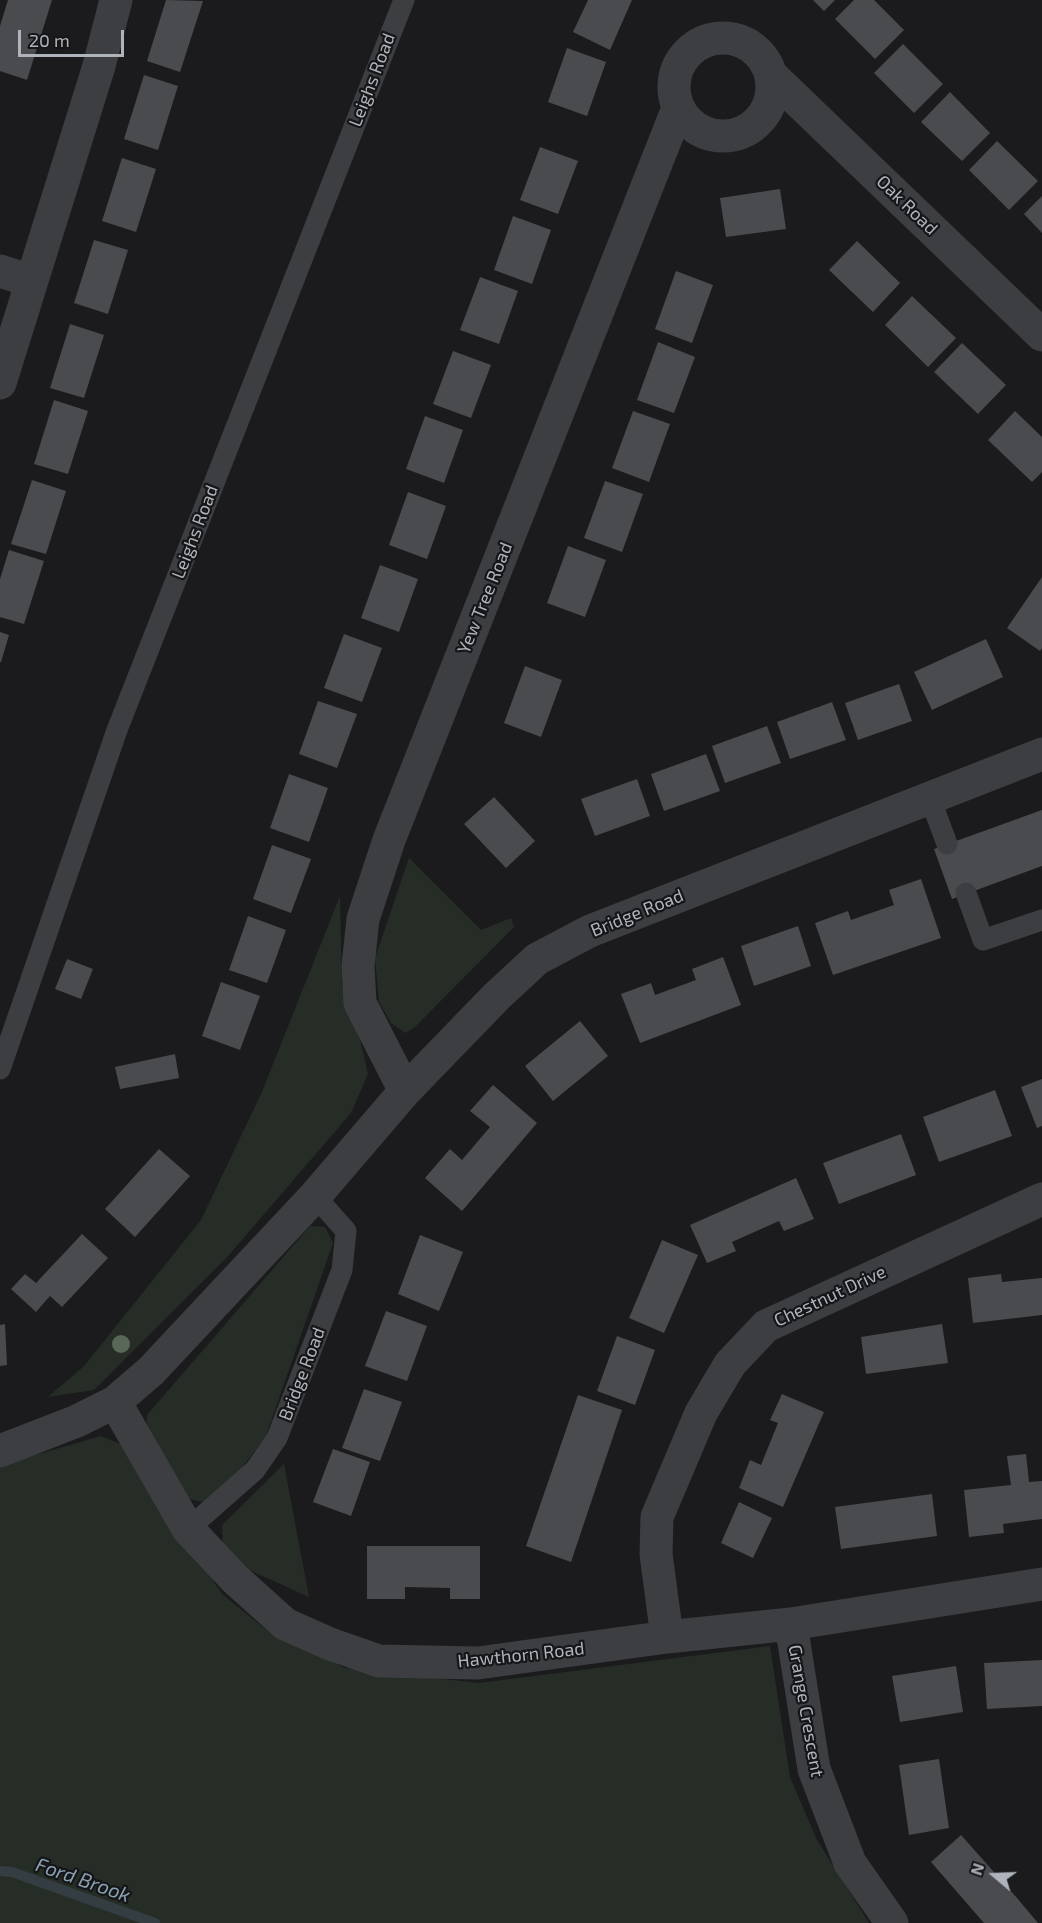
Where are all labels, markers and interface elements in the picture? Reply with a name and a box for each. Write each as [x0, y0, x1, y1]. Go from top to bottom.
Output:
scale bar [21, 18, 128, 56]
text: 20 m [29, 29, 70, 51]
street label: Leighs Road [344, 30, 400, 130]
street label: Oak Road [872, 171, 942, 239]
street label: Leighs Road [167, 482, 223, 582]
street label: Yew Tree Road [453, 539, 517, 657]
street label: Bridge Road [587, 885, 687, 941]
street label: Chestnut Drive [771, 1261, 889, 1331]
street label: Bridge Road [274, 1324, 330, 1424]
street label: Hawthorn Road [457, 1638, 585, 1672]
street label: Grange Crescent [784, 1643, 828, 1779]
north arrow [964, 1845, 1024, 1905]
water label: Ford Brook [32, 1853, 134, 1907]
text: N [966, 1860, 987, 1878]

